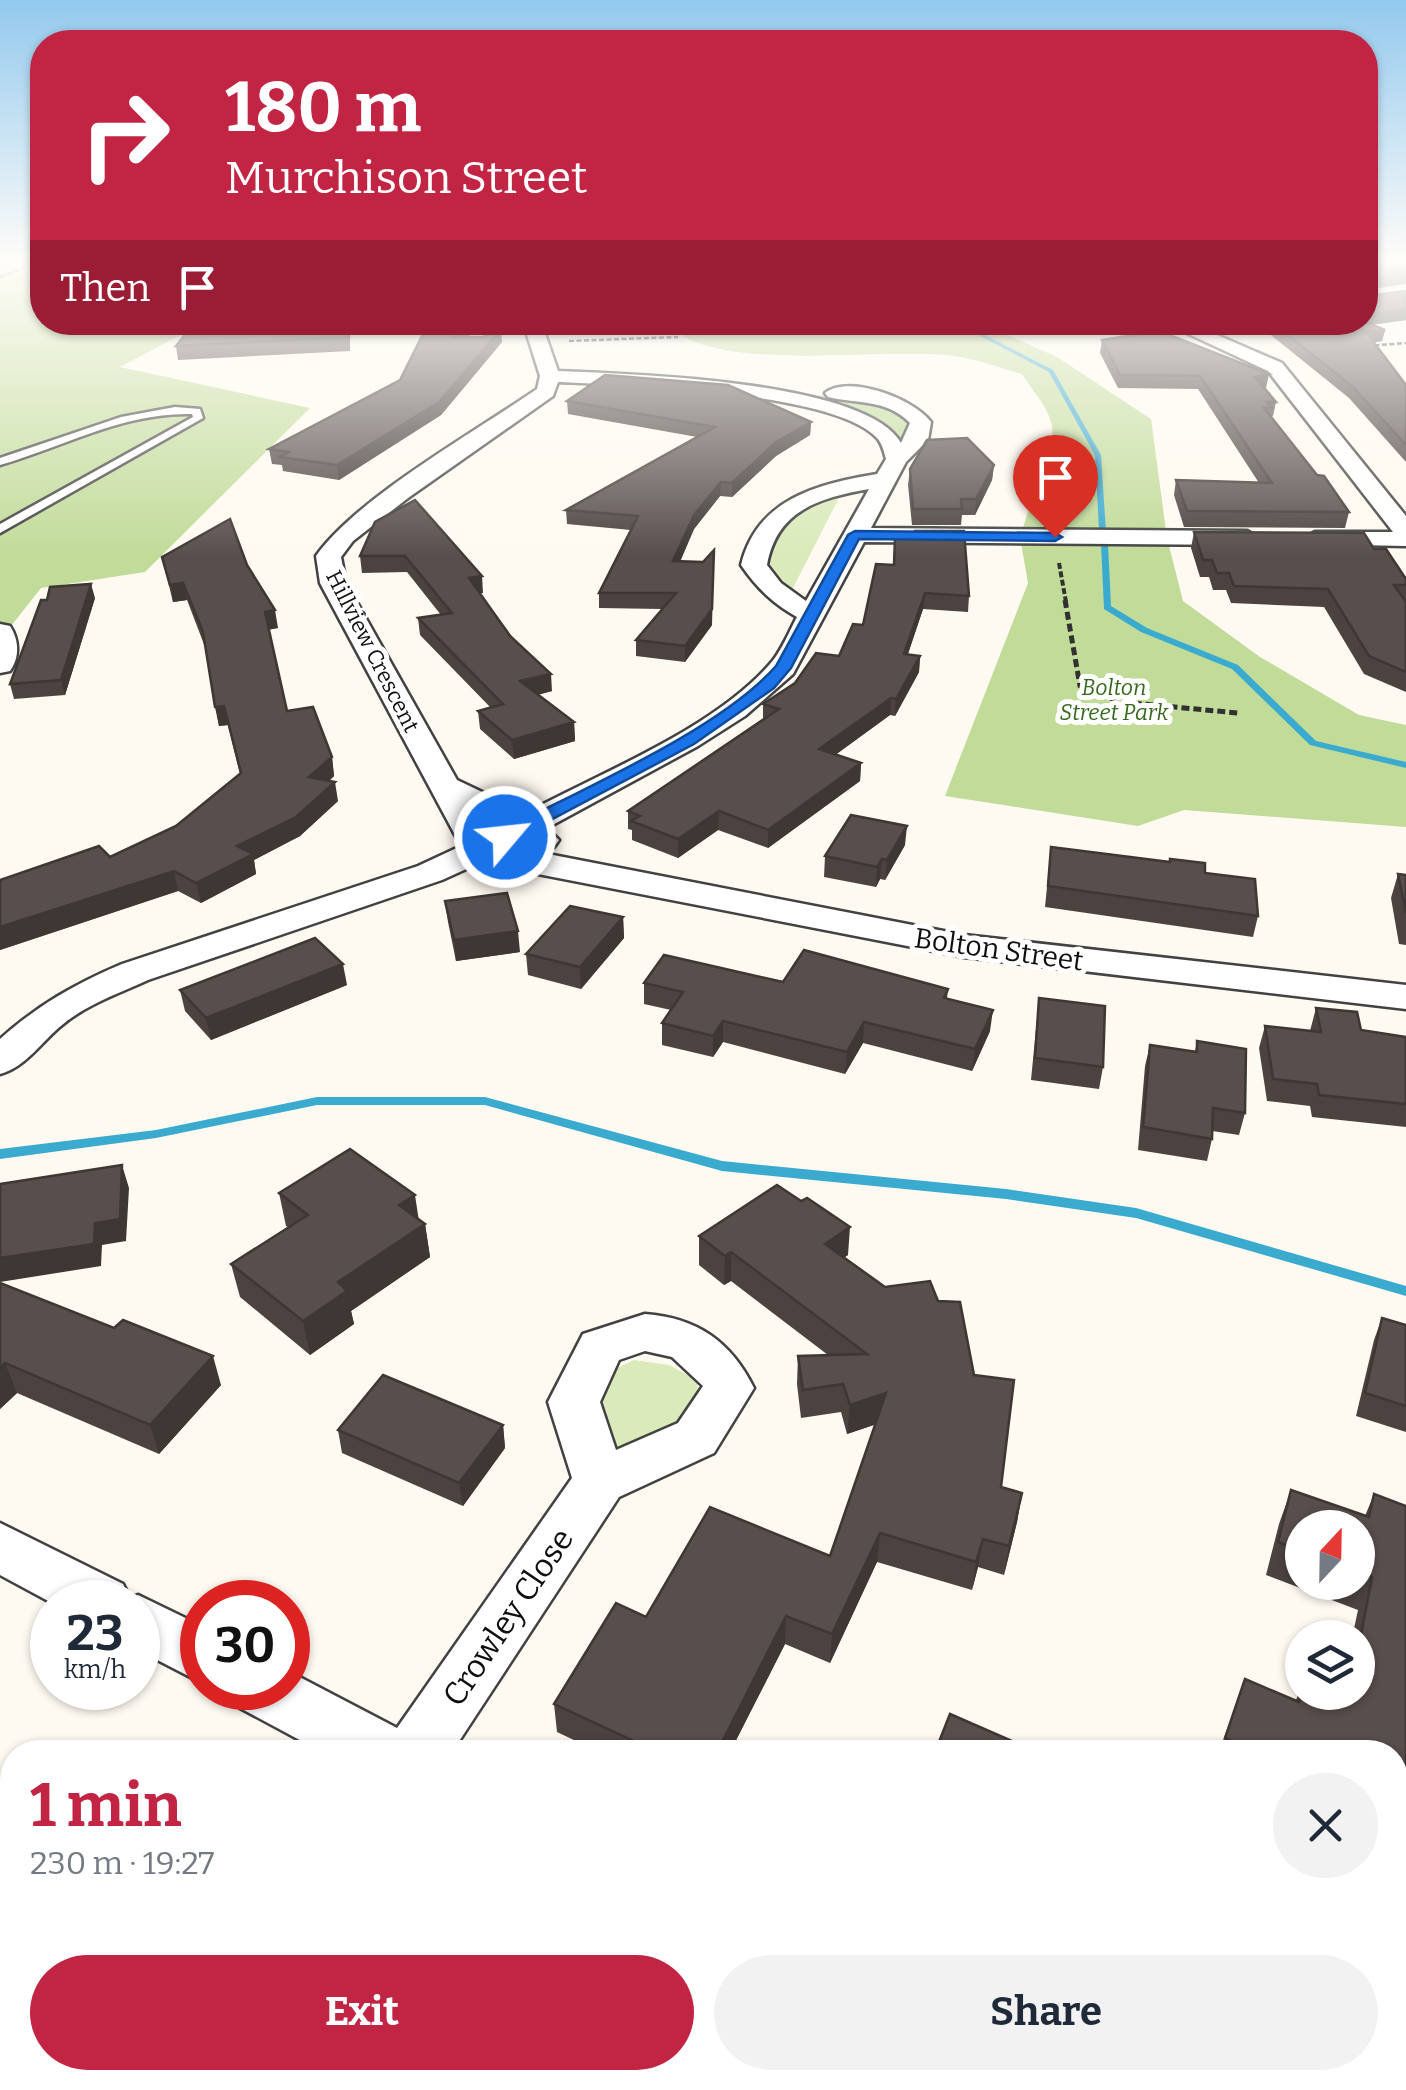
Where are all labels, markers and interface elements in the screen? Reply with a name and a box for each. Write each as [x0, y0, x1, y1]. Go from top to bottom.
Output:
text: 180 m [225, 66, 421, 150]
icon: right [60, 70, 190, 200]
text: Murchison Street [225, 151, 587, 205]
icon: arrive [170, 260, 225, 315]
text: Then [60, 265, 150, 311]
pin [1013, 435, 1098, 538]
icon: arrive [1028, 450, 1083, 505]
street label: Hillview Crescent [320, 566, 425, 737]
park label: Bolton Street Park [1059, 674, 1170, 726]
position arrow [453, 785, 557, 889]
street label: Bolton Street [912, 921, 1085, 978]
north arrow [1285, 1510, 1375, 1600]
map controls [1285, 1510, 1375, 1710]
street label: Crowley Close [435, 1521, 581, 1713]
speed limit sign: 30 [180, 1580, 310, 1710]
text: 23 [67, 1603, 123, 1663]
button: layers [1285, 1620, 1375, 1710]
text: km/h [64, 1655, 126, 1685]
text: 1 min [30, 1770, 182, 1842]
button: close [1273, 1773, 1378, 1878]
text: 230 m · 19:27 [30, 1844, 214, 1882]
button: Exit [30, 1955, 694, 2070]
button: Share [714, 1955, 1378, 2070]

